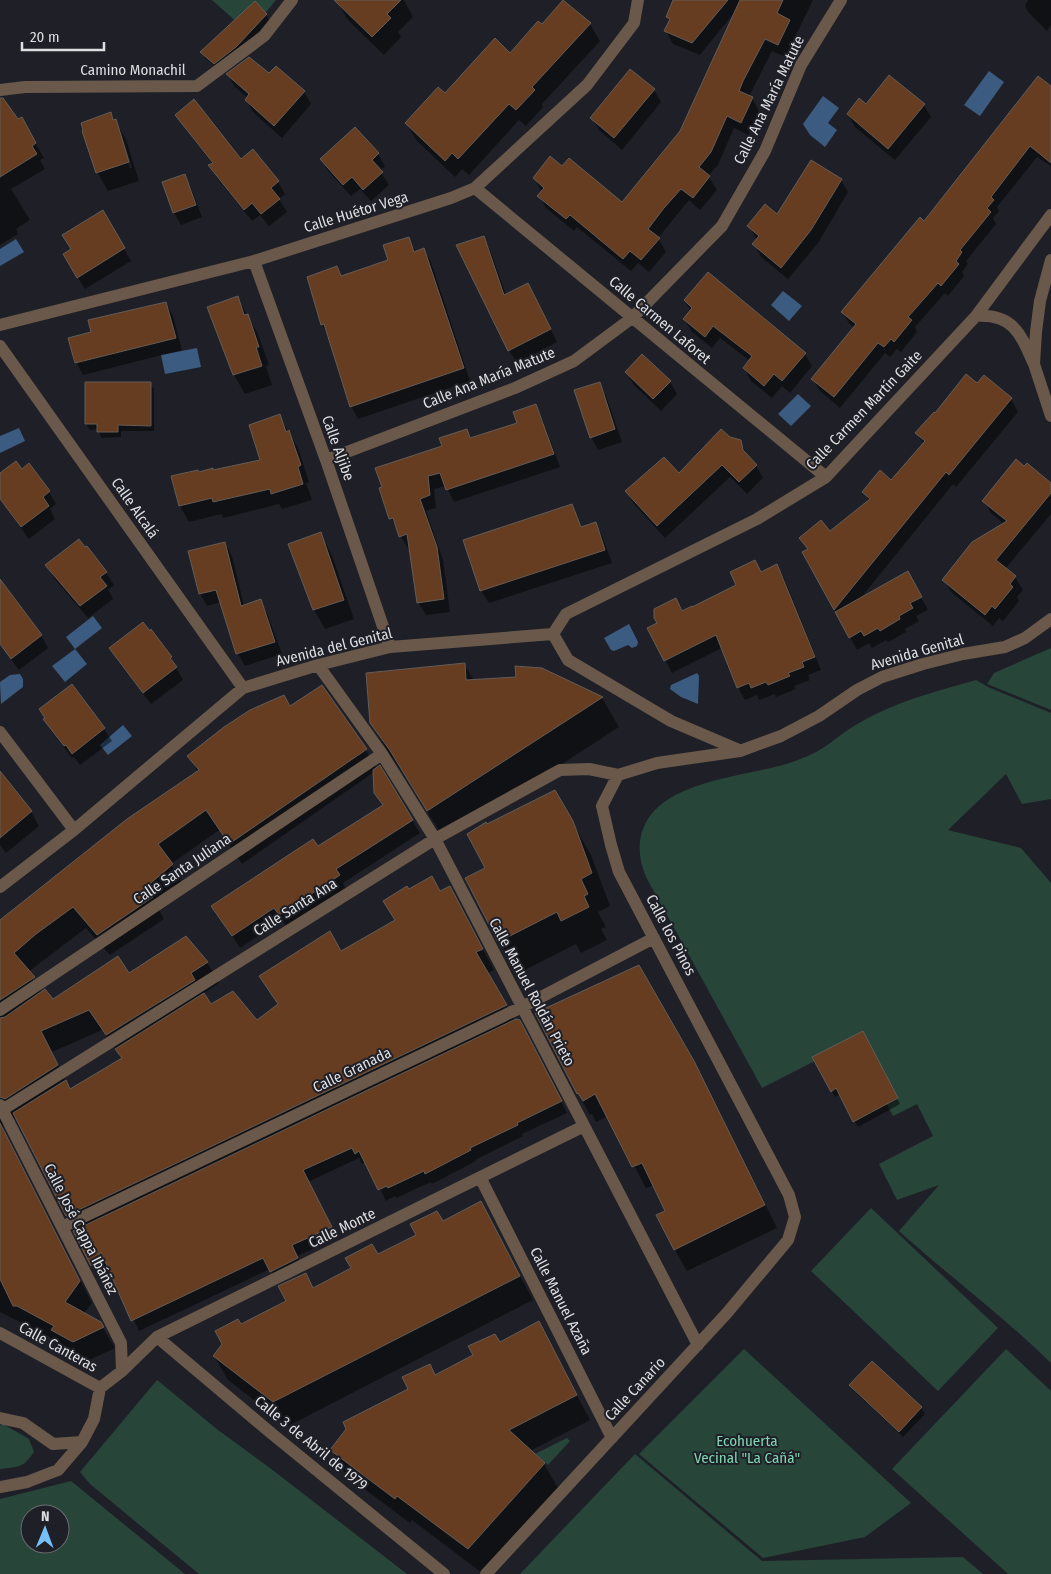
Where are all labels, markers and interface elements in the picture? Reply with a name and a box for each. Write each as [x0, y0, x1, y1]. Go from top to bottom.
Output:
scale bar [22, 20, 105, 52]
text: 20 m [30, 28, 60, 46]
street label: Calle Ana María Matute [730, 33, 808, 167]
street label: Camino Monachil [80, 61, 186, 79]
street label: Calle Huétor Vega [302, 188, 410, 236]
street label: Calle Carmen Laforet [605, 272, 715, 368]
street label: Calle Ana María Matute [420, 343, 558, 413]
street label: Calle Carmen Martín Gaite [802, 347, 926, 473]
street label: Calle Aljibe [318, 413, 358, 483]
street label: Calle Alcalá [108, 474, 162, 542]
street label: Avenida del Genital [274, 624, 394, 670]
street label: Avenida Genital [868, 630, 966, 674]
street label: Calle Santa Juliana [130, 830, 234, 908]
street label: Calle Santa Ana [250, 874, 340, 940]
street label: Calle los Pinos [642, 891, 700, 979]
street label: Calle Manuel Roldán Prieto [485, 915, 579, 1069]
street label: Calle Granada [310, 1043, 394, 1097]
street label: Calle José Cappa Ibáñez [40, 1161, 122, 1298]
street label: Calle Monte [306, 1204, 378, 1252]
street label: Calle Manuel Azaña [526, 1244, 596, 1358]
street label: Calle Canteras [16, 1318, 100, 1376]
street label: Calle Canario [601, 1353, 669, 1425]
street label: Calle 3 de Abril de 1979 [251, 1392, 371, 1494]
park label: Ecohuerta Vecinal "La Cañá" [694, 1432, 800, 1467]
north arrow [20, 1504, 70, 1554]
text: N [41, 1508, 50, 1525]

